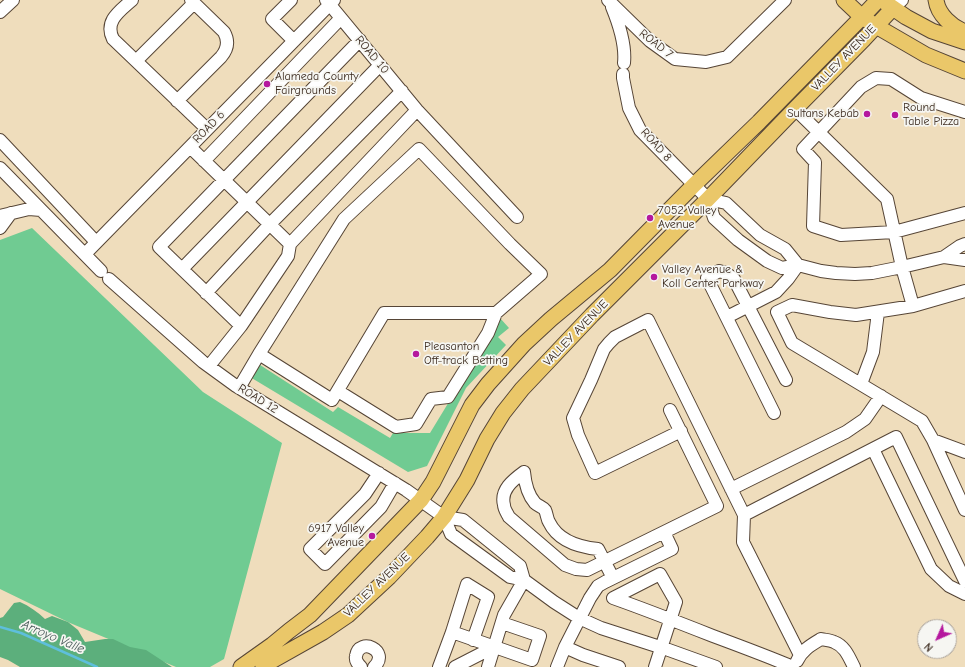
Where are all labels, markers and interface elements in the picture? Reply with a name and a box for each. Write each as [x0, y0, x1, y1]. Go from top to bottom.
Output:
street label: VALLEY AVENUE [809, 22, 879, 94]
street label: ROAD 7 [636, 26, 676, 62]
street label: ROAD 10 [352, 33, 392, 77]
place label: Alameda County Fairgrounds [275, 70, 359, 98]
marker: Alameda County Fairgrounds [262, 79, 272, 89]
place label: Round Table Pizza [903, 101, 959, 129]
place label: Sultans Kebab [787, 107, 859, 121]
street label: ROAD 6 [190, 108, 228, 146]
marker: Sultans Kebab [862, 109, 872, 119]
marker: Round Table Pizza [890, 110, 900, 120]
street label: ROAD 8 [637, 125, 675, 165]
place label: 7052 Valley Avenue [658, 204, 716, 232]
marker: 7052 Valley Avenue [645, 213, 655, 223]
place label: Valley Avenue & Koll Center Parkway [662, 263, 764, 291]
marker: Valley Avenue & Koll Center Parkway [649, 272, 659, 282]
street label: VALLEY AVENUE [541, 297, 611, 369]
place label: Pleasanton Off-track Betting [424, 340, 508, 368]
marker: Pleasanton Off-track Betting [411, 349, 421, 359]
street label: ROAD 12 [235, 381, 281, 417]
place label: 6917 Valley Avenue [308, 522, 364, 550]
marker: 6917 Valley Avenue [367, 531, 377, 541]
street label: VALLEY AVENUE [341, 550, 413, 620]
water label: Arroyo Valle [19, 617, 87, 657]
north arrow [917, 619, 957, 659]
text: N [922, 640, 936, 654]

